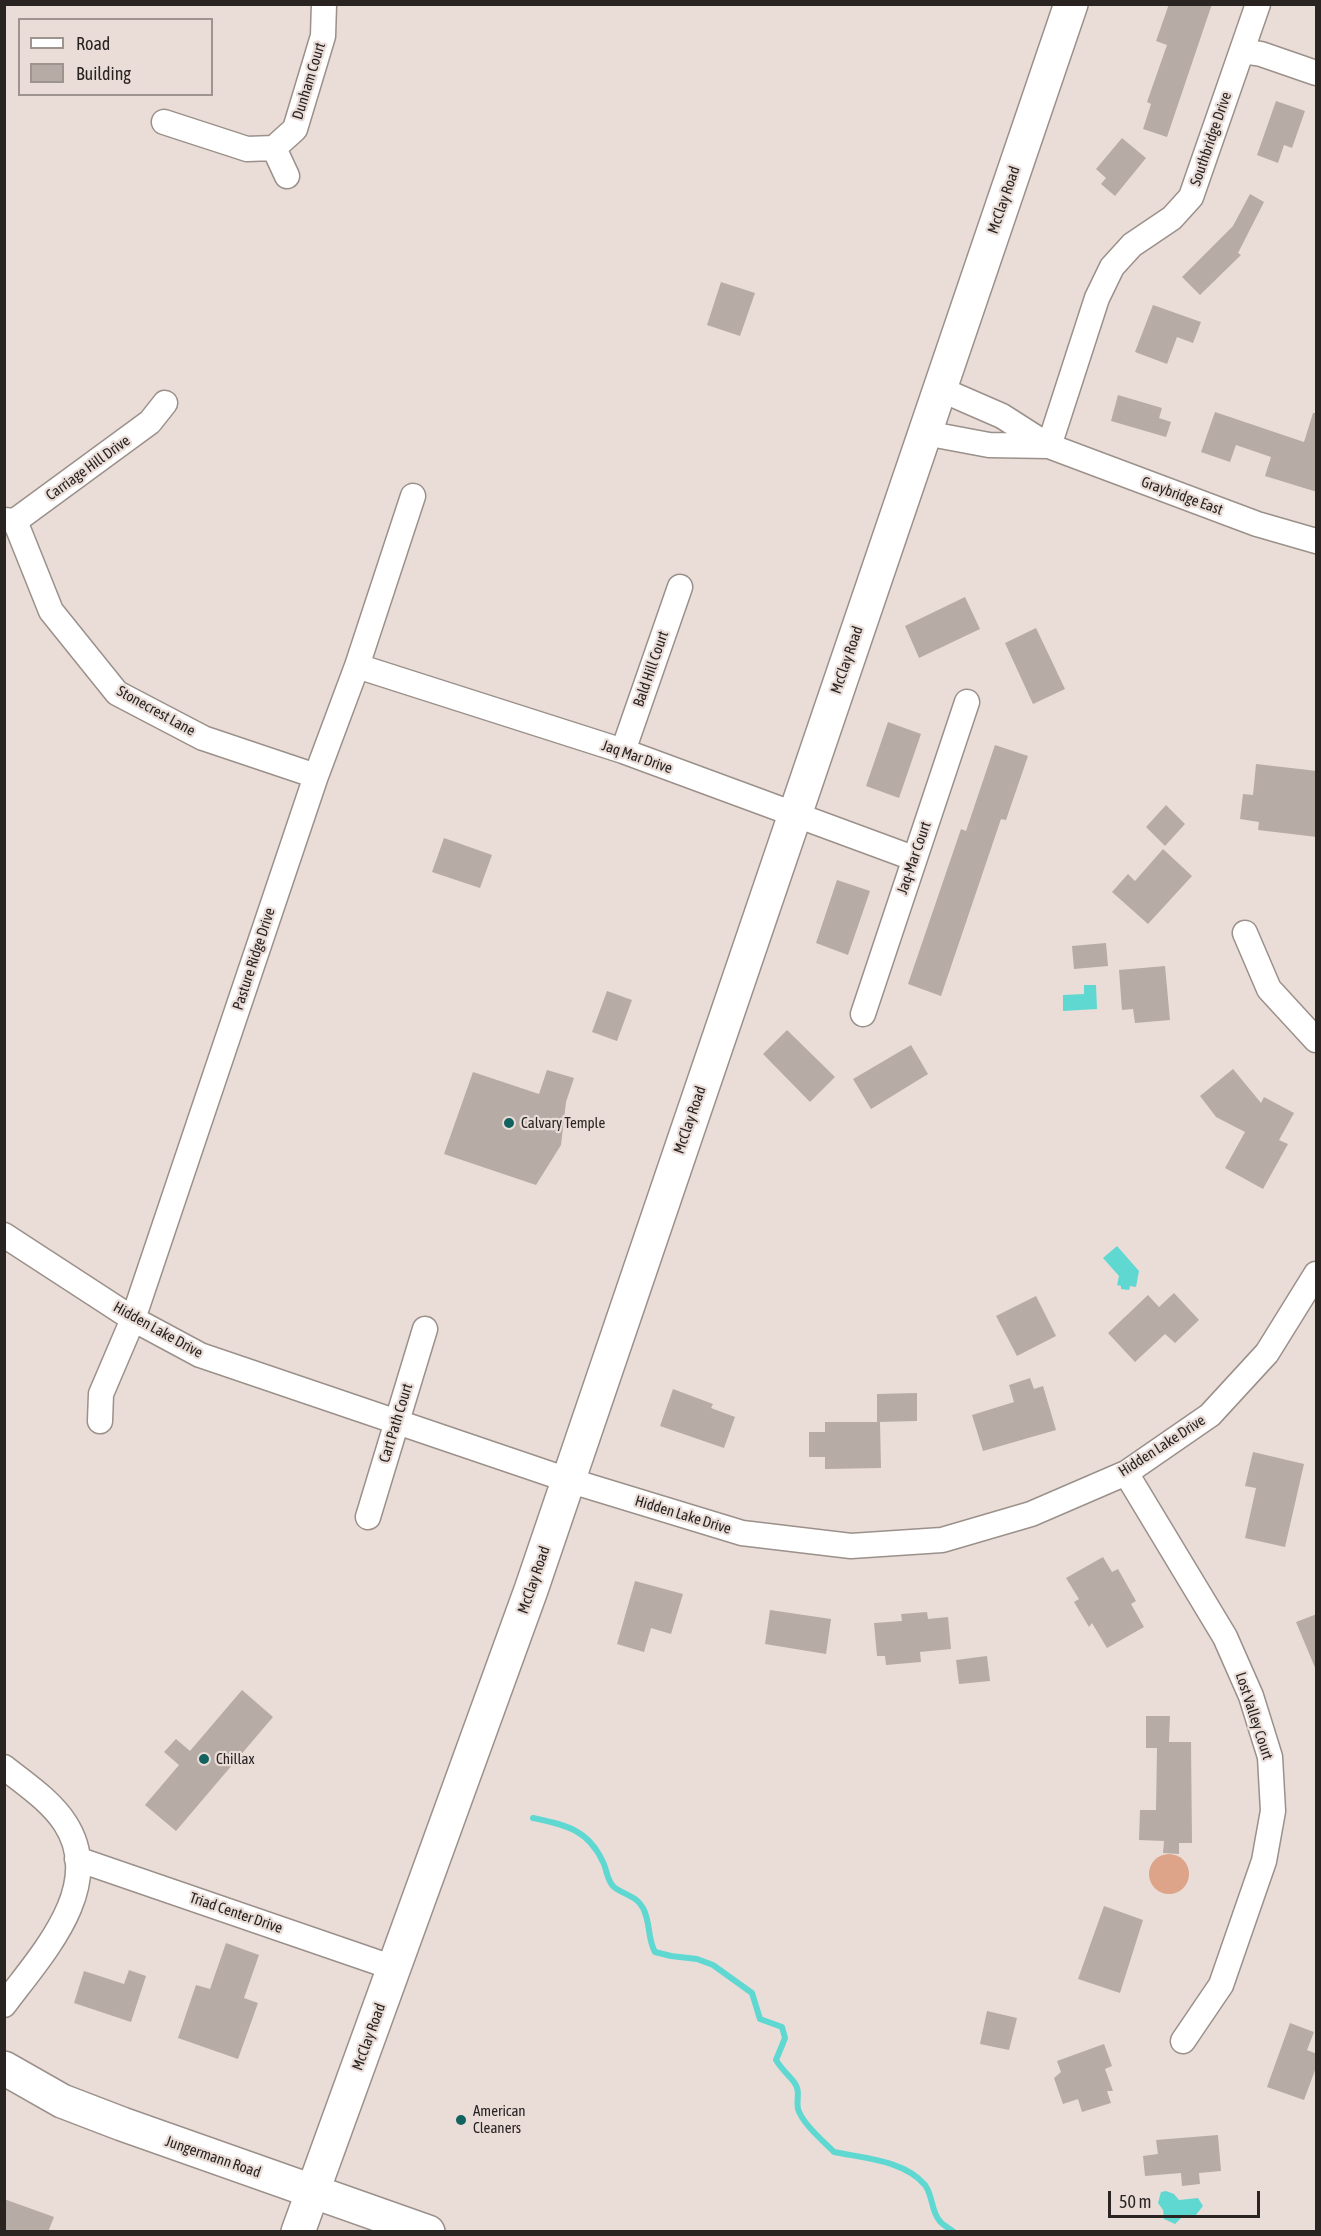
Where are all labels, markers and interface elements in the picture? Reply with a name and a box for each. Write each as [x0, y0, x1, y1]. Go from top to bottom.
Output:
legend [18, 18, 213, 96]
text: Road [76, 33, 110, 54]
street label: Dunham Court [289, 40, 329, 122]
text: Building [76, 63, 131, 84]
street label: Southbridge Drive [1186, 90, 1236, 188]
street label: McClay Road [984, 164, 1024, 236]
street label: Carriage Hill Drive [43, 432, 133, 504]
street label: Graybridge East [1139, 473, 1225, 519]
street label: McClay Road [827, 624, 867, 696]
street label: Bald Hill Court [630, 629, 672, 709]
street label: Stonecrest Lane [114, 682, 198, 740]
street label: Jaq Mar Drive [599, 737, 675, 777]
street label: Jaq-Mar Court [893, 819, 935, 897]
street label: Pasture Ridge Drive [229, 906, 279, 1012]
street label: McClay Road [670, 1084, 710, 1156]
place label: Calvary Temple [521, 1114, 605, 1132]
marker: Calvary Temple [502, 1116, 516, 1130]
street label: Hidden Lake Drive [110, 1298, 206, 1362]
street label: Cart Path Court [375, 1381, 417, 1465]
street label: Hidden Lake Drive [1115, 1411, 1209, 1481]
street label: Hidden Lake Drive [633, 1492, 733, 1538]
street label: McClay Road [514, 1544, 554, 1616]
street label: Lost Valley Court [1231, 1670, 1277, 1762]
place label: Chillax [216, 1750, 254, 1768]
marker: Chillax [197, 1752, 211, 1766]
street label: Triad Center Drive [187, 1889, 285, 1937]
street label: McClay Road [349, 2001, 389, 2073]
place label: American Cleaners [473, 2102, 526, 2137]
marker: American Cleaners [454, 2113, 468, 2127]
street label: Jungermann Road [163, 2132, 263, 2182]
scale bar [1111, 2179, 1262, 2217]
text: 50 m [1119, 2191, 1151, 2212]

